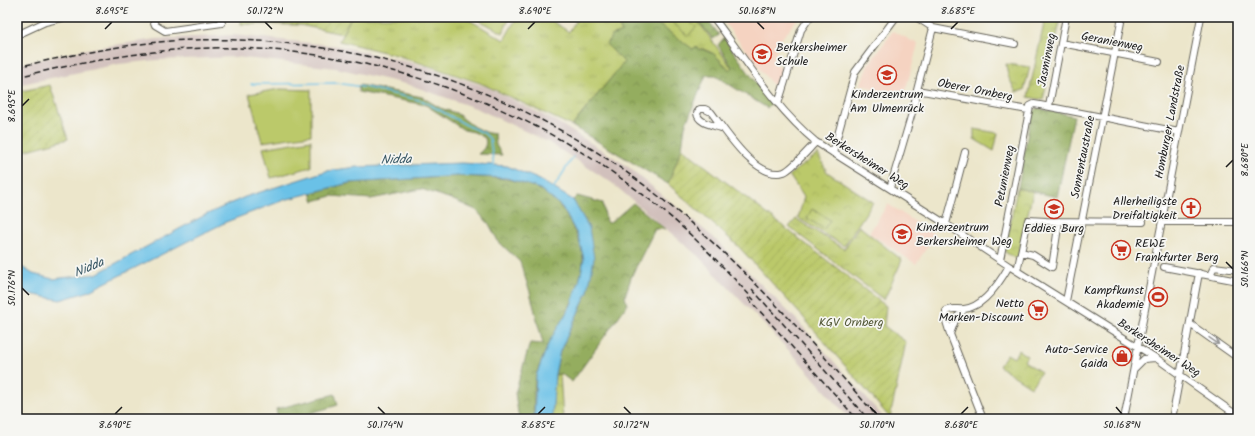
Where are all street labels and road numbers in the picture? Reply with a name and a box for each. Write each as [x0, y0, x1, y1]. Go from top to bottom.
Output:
street label: Geranienweg [1079, 27, 1145, 57]
street label: Jasminweg [1032, 31, 1062, 88]
street label: Homburger Landstraße [1150, 63, 1190, 180]
street label: Oberer Ornberg [936, 73, 1015, 107]
street label: Sonnentaustraße [1066, 113, 1100, 200]
street label: Berkersheimer Weg [821, 127, 913, 195]
street label: Petunienweg [990, 143, 1020, 209]
street label: Berkersheimer Weg [1114, 314, 1205, 382]

